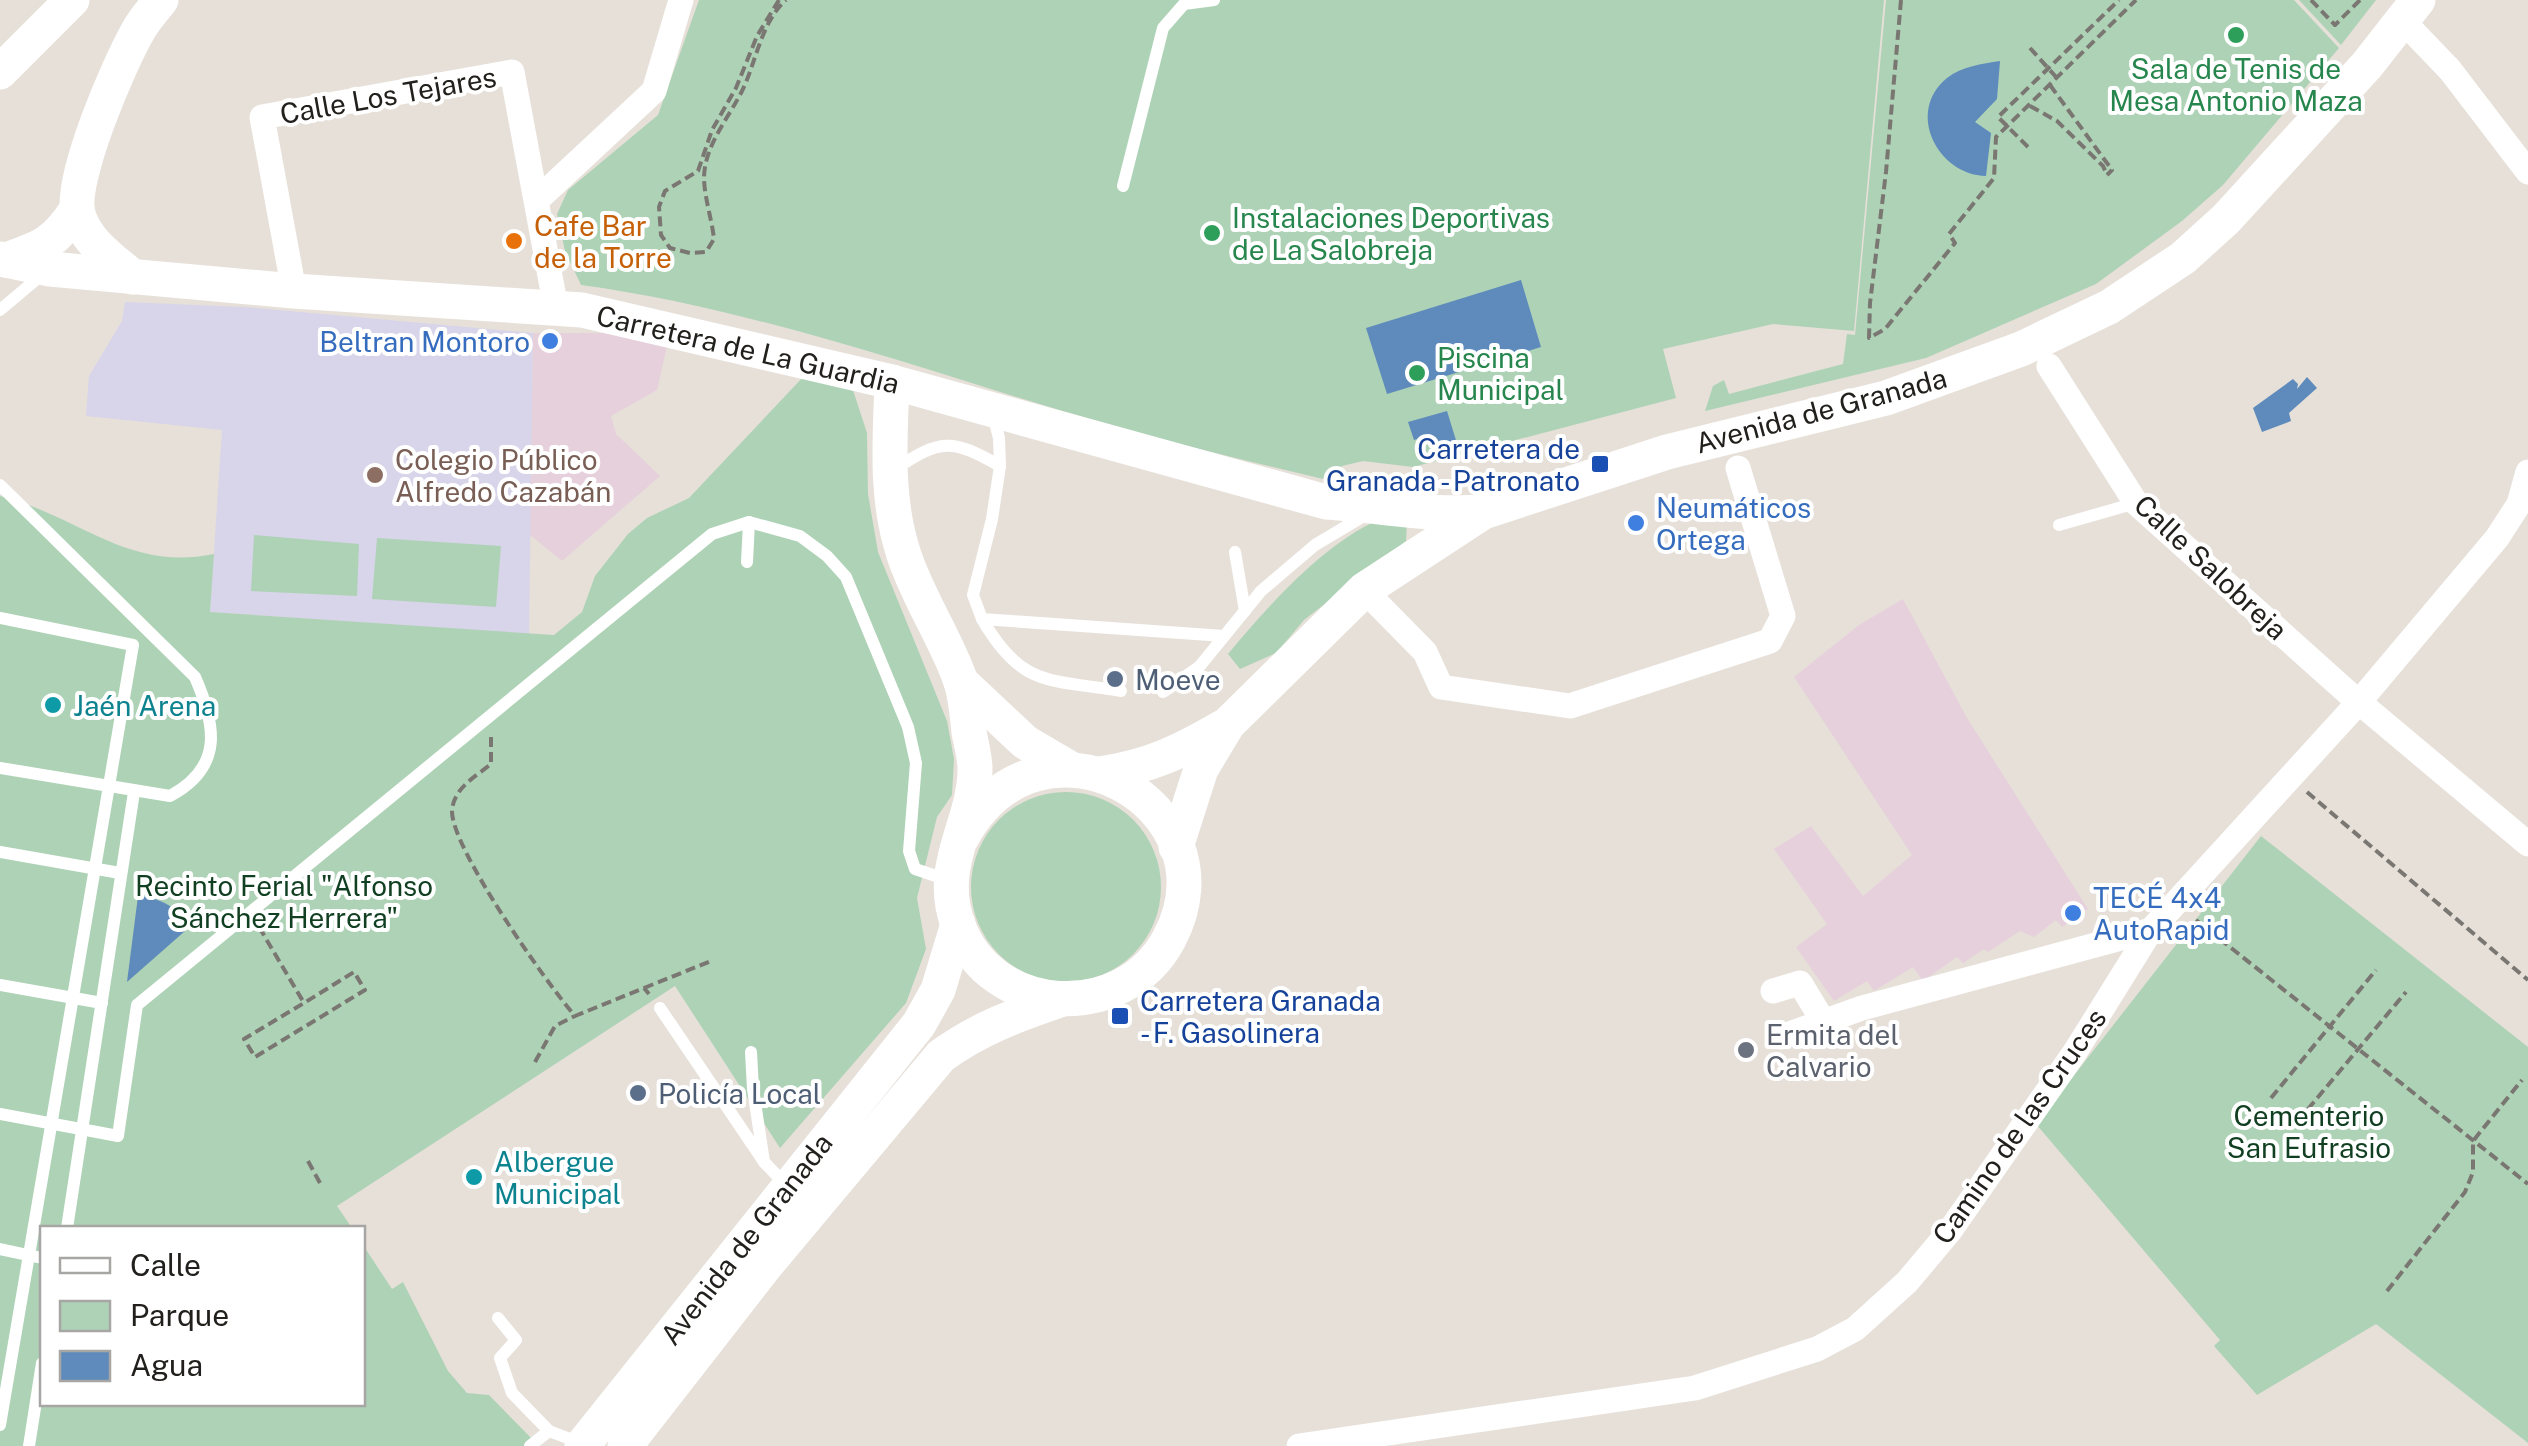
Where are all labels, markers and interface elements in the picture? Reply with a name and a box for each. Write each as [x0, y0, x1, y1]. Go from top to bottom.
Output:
marker: Sala de Tenis de Mesa Antonio Maza [2225, 24, 2247, 46]
place label: Sala de Tenis de Mesa Antonio Maza [2109, 52, 2363, 117]
street label: Calle Los Tejares [277, 60, 499, 130]
place label: Instalaciones Deportivas de La Salobreja [1232, 201, 1550, 266]
place label: Cafe Bar de la Torre [534, 209, 672, 274]
marker: Instalaciones Deportivas de La Salobreja [1201, 222, 1223, 244]
marker: Cafe Bar de la Torre [503, 230, 525, 252]
street label: Carretera de La Guardia [593, 298, 903, 400]
place label: Beltran Montoro [319, 325, 530, 358]
marker: Beltran Montoro [539, 330, 561, 352]
place label: Piscina Municipal [1437, 341, 1564, 406]
street label: Avenida de Granada [1692, 361, 1950, 459]
marker: Piscina Municipal [1406, 362, 1428, 384]
place label: Carretera de Granada - Patronato [1326, 432, 1580, 497]
place label: Colegio Público Alfredo Cazabán [395, 443, 611, 508]
marker: Carretera de Granada - Patronato [1589, 453, 1611, 475]
marker: Colegio Público Alfredo Cazabán [364, 464, 386, 486]
street label: Calle Salobreja [2128, 488, 2294, 646]
place label: Neumáticos Ortega [1656, 491, 1811, 556]
marker: Neumáticos Ortega [1625, 512, 1647, 534]
place label: Moeve [1135, 663, 1221, 696]
marker: Moeve [1104, 668, 1126, 690]
place label: Jaén Arena [73, 689, 216, 722]
marker: Jaén Arena [42, 694, 64, 716]
park label: Recinto Ferial "Alfonso Sánchez Herrera" [135, 869, 433, 934]
place label: TECÉ 4x4 AutoRapid [2093, 881, 2230, 946]
marker: TECÉ 4x4 AutoRapid [2062, 902, 2084, 924]
place label: Carretera Granada - F. Gasolinera [1140, 984, 1381, 1049]
street label: Camino de las Cruces [1925, 1002, 2113, 1250]
marker: Carretera Granada - F. Gasolinera [1109, 1005, 1131, 1027]
place label: Ermita del Calvario [1766, 1018, 1899, 1083]
marker: Ermita del Calvario [1735, 1039, 1757, 1061]
place label: Policía Local [658, 1077, 821, 1110]
marker: Policía Local [627, 1082, 649, 1104]
park label: Cementerio San Eufrasio [2227, 1099, 2391, 1164]
street label: Avenida de Granada [653, 1127, 839, 1351]
place label: Albergue Municipal [494, 1145, 621, 1210]
marker: Albergue Municipal [463, 1166, 485, 1188]
legend [40, 1226, 365, 1406]
text: Calle [130, 1247, 201, 1283]
text: Parque [130, 1297, 229, 1333]
text: Agua [130, 1347, 203, 1383]

